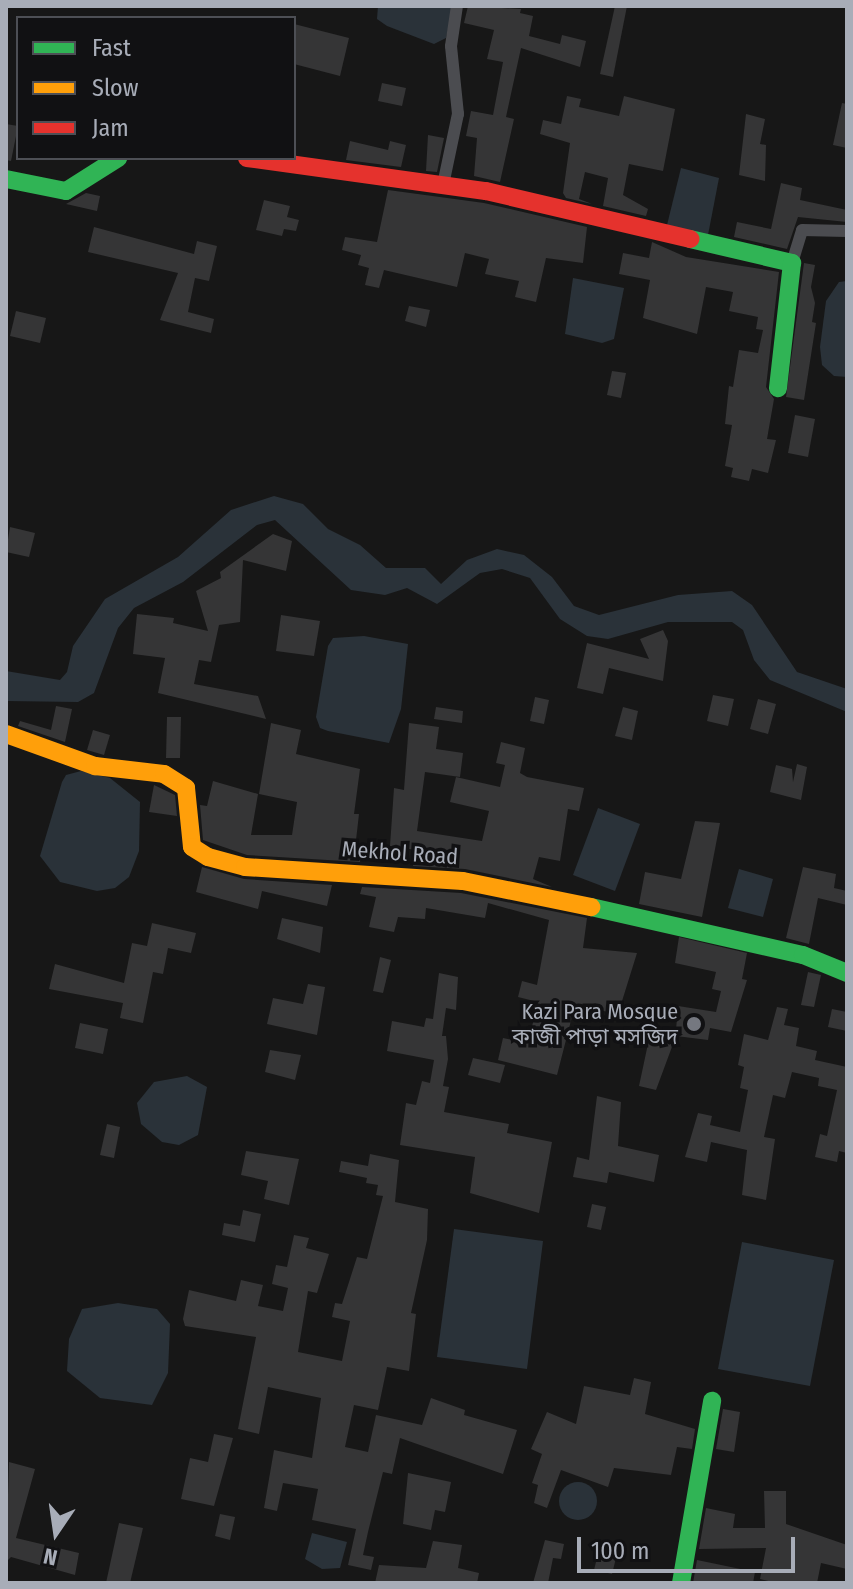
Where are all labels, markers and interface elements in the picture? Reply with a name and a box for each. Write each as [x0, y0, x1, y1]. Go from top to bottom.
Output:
legend [16, 16, 296, 160]
text: Fast [92, 34, 131, 62]
text: Slow [92, 74, 138, 102]
text: Jam [92, 114, 129, 142]
street label: Mekhol Road [341, 836, 459, 870]
place label: Kazi Para Mosque কাজী পাড়া মসজিদ [512, 998, 678, 1050]
marker: Kazi Para Mosque কাজী পাড়া মসজিদ [685, 1015, 703, 1033]
north arrow [16, 1493, 96, 1573]
scale bar [581, 1521, 799, 1571]
text: 100 m [591, 1537, 649, 1565]
text: N [41, 1542, 60, 1572]

